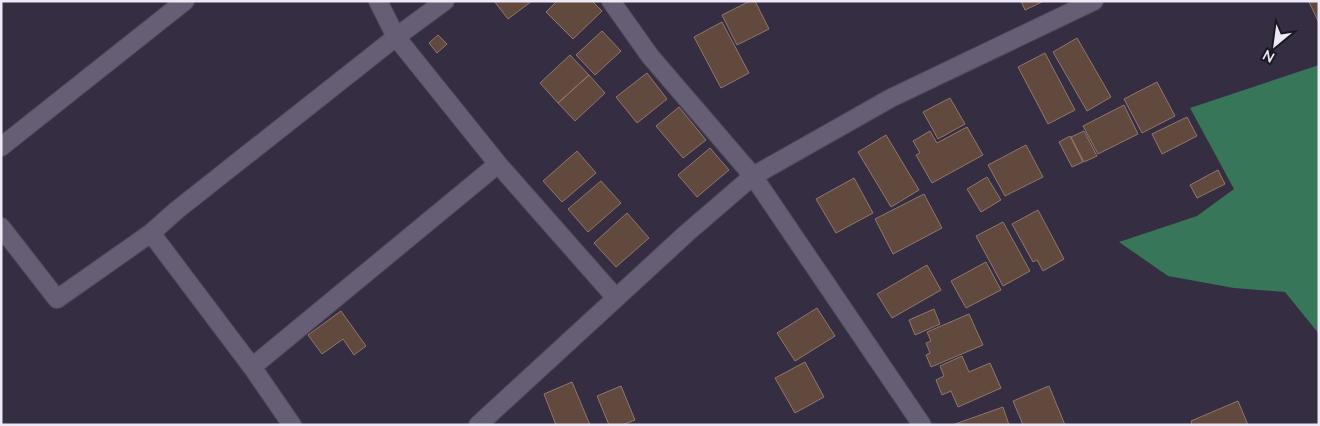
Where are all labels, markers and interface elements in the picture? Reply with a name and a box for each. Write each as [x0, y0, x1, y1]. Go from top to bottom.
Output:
north arrow [1250, 20, 1300, 70]
text: N [1260, 47, 1277, 67]

